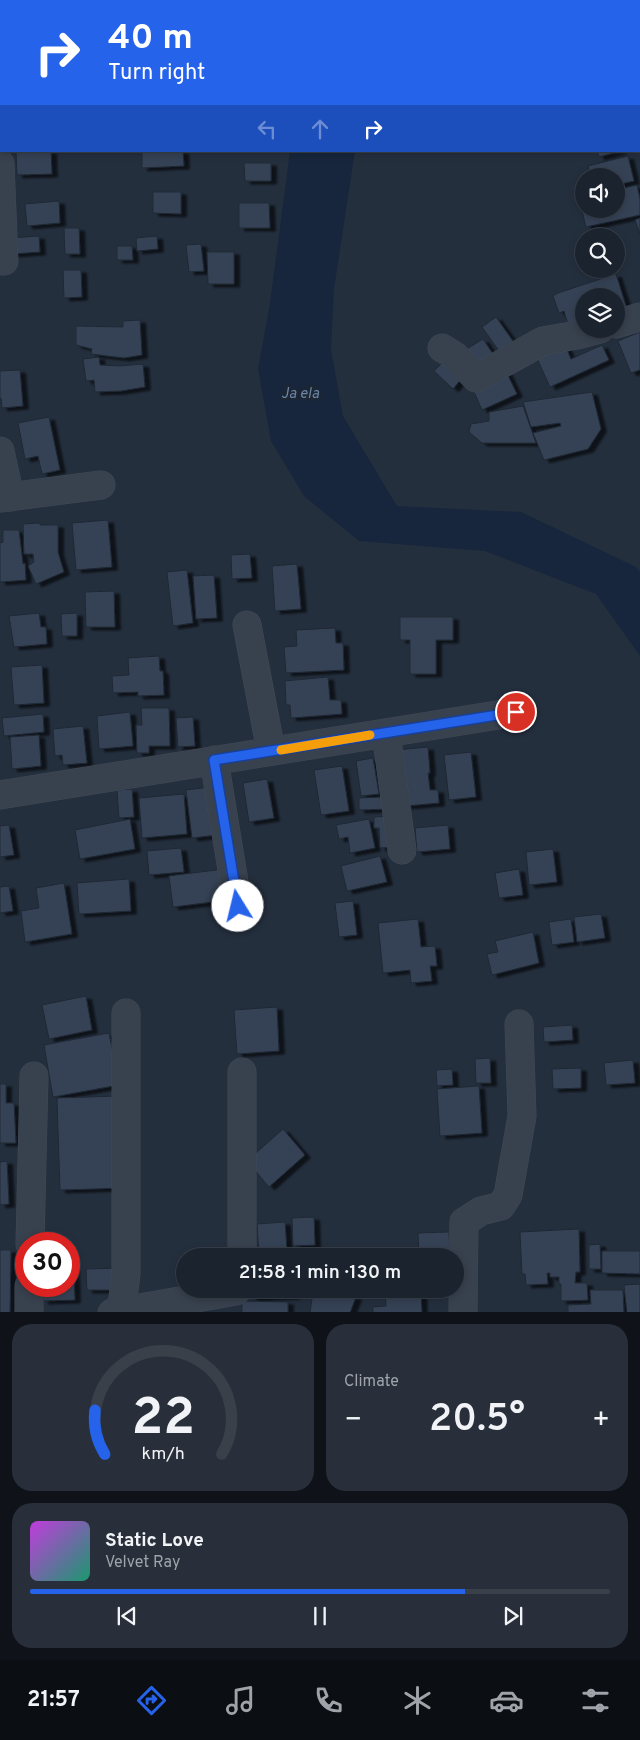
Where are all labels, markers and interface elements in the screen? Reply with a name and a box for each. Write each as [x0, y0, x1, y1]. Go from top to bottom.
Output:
text: 40 m [108, 17, 193, 61]
icon: right [25, 20, 90, 85]
text: Turn right [108, 60, 205, 87]
icon: left [253, 115, 281, 143]
icon: ahead [306, 115, 334, 143]
icon: right [359, 115, 387, 143]
map controls [575, 168, 625, 338]
button: sound [575, 168, 625, 218]
button: search [575, 228, 625, 278]
button: layers [575, 288, 625, 338]
water label: Ja ela [281, 385, 319, 404]
pin [495, 691, 537, 733]
icon: arrive [502, 698, 530, 726]
position arrow [211, 879, 263, 931]
speed limit sign: 30 [15, 1232, 80, 1297]
text: 21:58 · 1 min · 130 m [239, 1261, 401, 1285]
text: Climate [344, 1372, 399, 1392]
text: 22 [131, 1387, 195, 1453]
text: 20.5° [429, 1396, 525, 1445]
text: − [344, 1403, 362, 1439]
text: + [592, 1403, 610, 1439]
text: km/h [141, 1443, 185, 1466]
text: Static Love [105, 1529, 204, 1553]
text: Velvet Ray [105, 1553, 180, 1573]
icon: previous [113, 1602, 141, 1630]
icon: pause [306, 1602, 334, 1630]
icon: next [499, 1602, 527, 1630]
icon: directions [134, 1683, 169, 1718]
icon: music [223, 1683, 258, 1718]
icon: phone [311, 1683, 346, 1718]
icon: climate [400, 1683, 435, 1718]
icon: car [489, 1683, 524, 1718]
icon: filters [578, 1683, 613, 1718]
text: 21:57 [27, 1687, 80, 1714]

